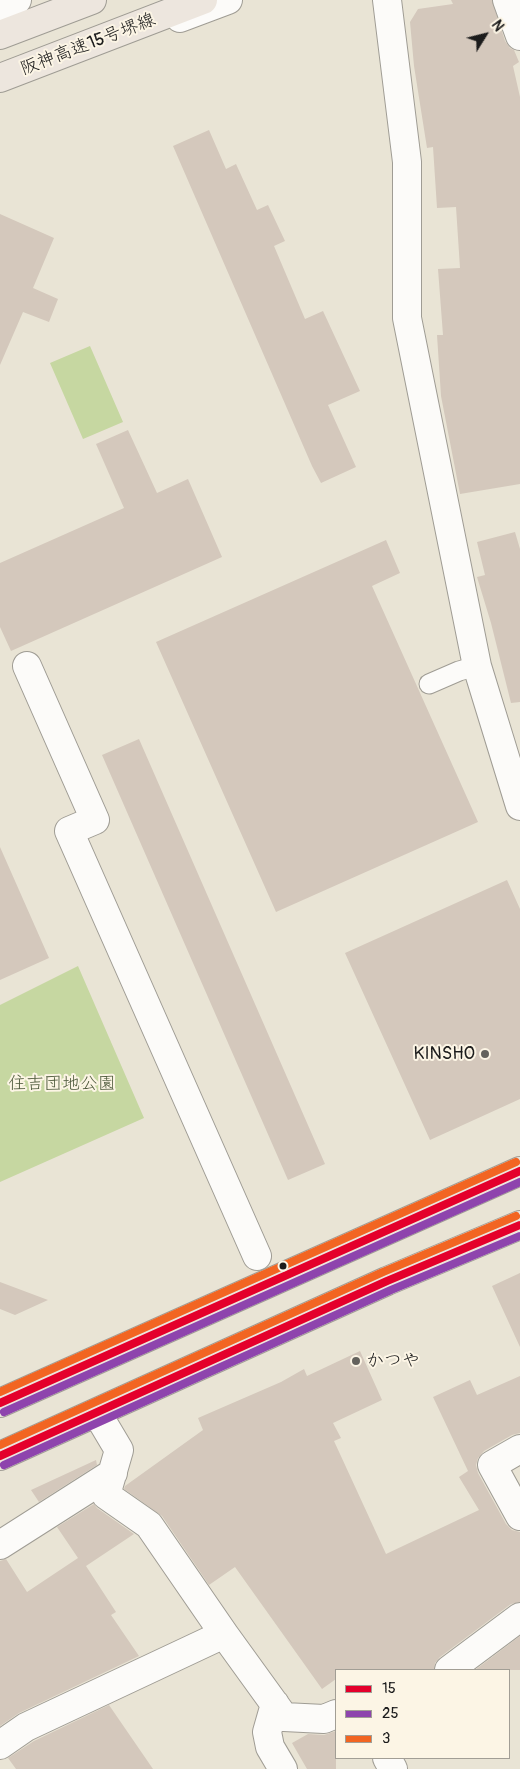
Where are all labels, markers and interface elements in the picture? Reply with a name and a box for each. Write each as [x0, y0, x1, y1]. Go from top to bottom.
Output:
street label: 阪神高速15号堺線 [17, 9, 159, 81]
north arrow [460, 10, 510, 60]
text: N [488, 17, 507, 35]
place label: KINSHO [414, 1043, 475, 1065]
marker: KINSHO [479, 1048, 491, 1060]
park label: 住吉団地公園 [8, 1073, 116, 1095]
unlabelled marker [278, 1261, 288, 1271]
place label: かつや [366, 1350, 420, 1372]
marker: かつや [350, 1355, 362, 1367]
legend [335, 1669, 510, 1759]
text: 15 [382, 1679, 396, 1698]
text: 25 [382, 1704, 399, 1723]
text: 3 [382, 1729, 390, 1748]

